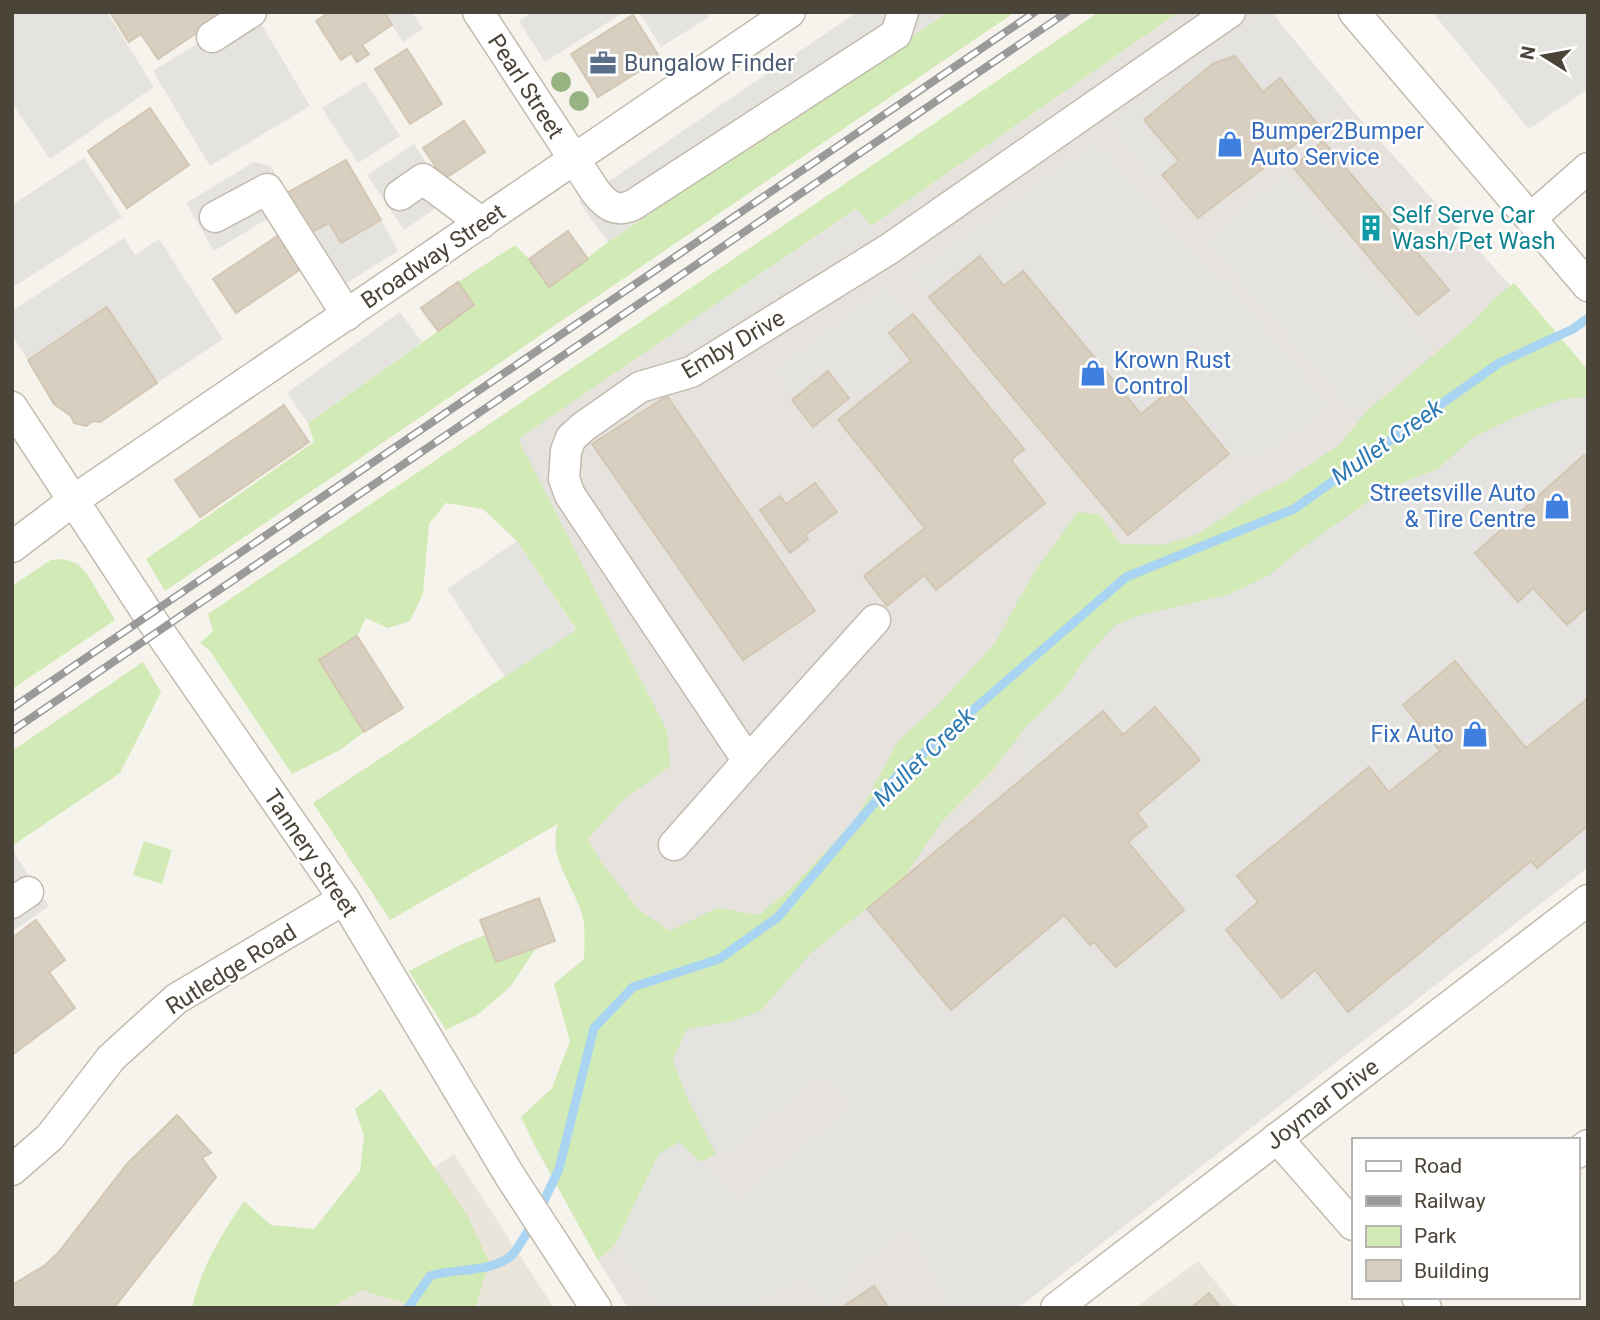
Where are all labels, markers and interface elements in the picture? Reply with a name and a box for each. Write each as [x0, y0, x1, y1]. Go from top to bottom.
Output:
north arrow [1509, 21, 1579, 91]
street label: Pearl Street [482, 29, 569, 143]
text: N [1515, 44, 1540, 62]
office icon: Bungalow Finder [588, 48, 618, 78]
place label: Bungalow Finder [624, 50, 795, 77]
place label: Bumper2Bumper Auto Service [1251, 118, 1424, 171]
shop icon: Bumper2Bumper Auto Service [1215, 129, 1245, 159]
street label: Broadway Street [356, 198, 510, 314]
place label: Self Serve Car Wash/Pet Wash [1392, 202, 1555, 255]
building icon: Self Serve Car Wash/Pet Wash [1356, 213, 1386, 243]
street label: Emby Drive [677, 304, 789, 385]
place label: Krown Rust Control [1114, 347, 1231, 400]
shop icon: Krown Rust Control [1078, 358, 1108, 388]
water label: Mullet Creek [1326, 393, 1449, 491]
place label: Streetsville Auto & Tire Centre [1370, 480, 1536, 533]
shop icon: Streetsville Auto & Tire Centre [1542, 491, 1572, 521]
water label: Mullet Creek [868, 701, 981, 812]
shop icon: Fix Auto [1460, 719, 1490, 749]
place label: Fix Auto [1371, 721, 1454, 748]
street label: Tannery Street [258, 784, 363, 922]
street label: Rutledge Road [161, 919, 301, 1020]
street label: Joymar Drive [1261, 1053, 1384, 1156]
legend [1352, 1138, 1579, 1299]
text: Road [1414, 1154, 1462, 1178]
text: Railway [1414, 1189, 1486, 1213]
text: Park [1414, 1224, 1457, 1248]
text: Building [1414, 1259, 1489, 1283]

